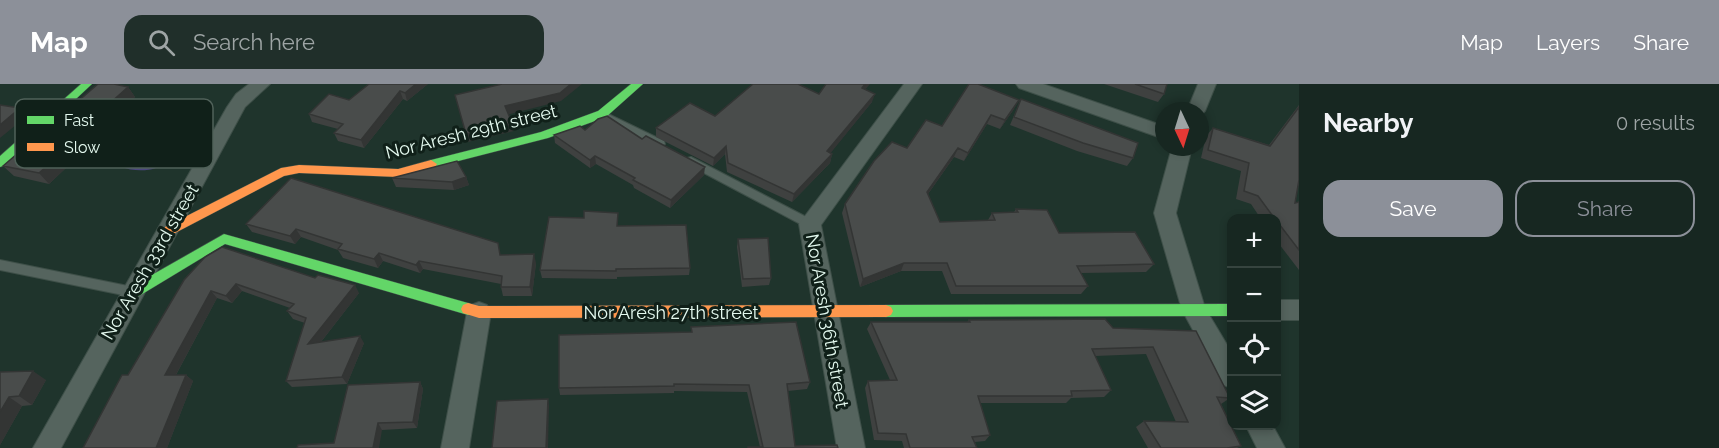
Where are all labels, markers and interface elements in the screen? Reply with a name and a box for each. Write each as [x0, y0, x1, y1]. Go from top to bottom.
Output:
search box [124, 15, 544, 69]
text: Map [30, 26, 88, 59]
icon: search [145, 26, 178, 59]
text: Search here [193, 29, 315, 55]
text: Map [1460, 30, 1503, 55]
text: Layers [1536, 30, 1600, 55]
text: Share [1633, 30, 1689, 55]
legend [15, 99, 213, 168]
street label: Nor Aresh 29th street [383, 100, 559, 163]
north arrow [1155, 102, 1209, 156]
text: Nearby [1323, 108, 1413, 138]
text: Fast [64, 111, 95, 130]
text: 0 results [1616, 111, 1695, 135]
text: Slow [64, 138, 100, 157]
street label: Nor Aresh 33rd street [97, 180, 203, 343]
button: Save [1323, 180, 1503, 237]
button: Share [1515, 180, 1695, 237]
map controls [1227, 214, 1281, 430]
button: + [1227, 214, 1281, 268]
street label: Nor Aresh 36th street [802, 232, 853, 410]
button: − [1227, 268, 1281, 322]
street label: Nor Aresh 27th street [584, 302, 758, 323]
button: locate [1227, 322, 1281, 376]
button: layers [1227, 376, 1281, 430]

